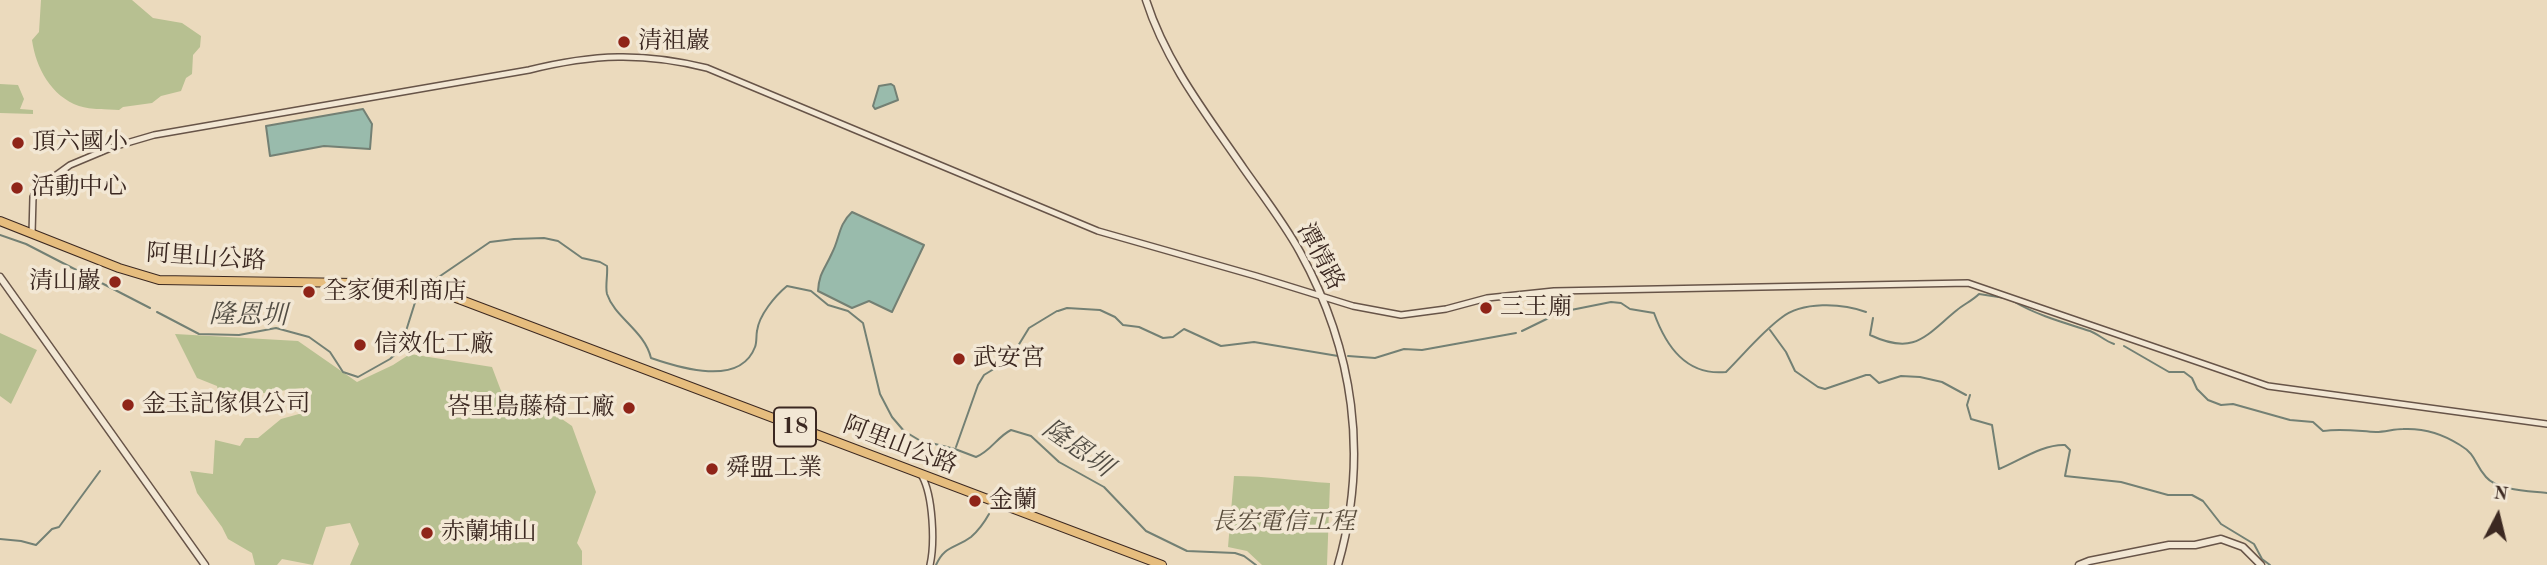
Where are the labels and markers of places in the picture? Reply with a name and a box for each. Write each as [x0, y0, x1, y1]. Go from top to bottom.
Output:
place label: 清祖巖 [638, 28, 710, 56]
marker: 清祖巖 [616, 34, 632, 50]
place label: 頂六國小 [32, 129, 128, 157]
marker: 頂六國小 [10, 135, 26, 151]
place label: 活動中心 [31, 174, 127, 202]
marker: 活動中心 [9, 180, 25, 196]
place label: 清山巖 [29, 268, 101, 296]
marker: 清山巖 [107, 274, 123, 290]
place label: 全家便利商店 [323, 278, 467, 306]
marker: 全家便利商店 [301, 284, 317, 300]
place label: 三王廟 [1500, 294, 1572, 322]
marker: 三王廟 [1478, 300, 1494, 316]
place label: 信效化工廠 [374, 331, 494, 359]
marker: 信效化工廠 [352, 337, 368, 353]
place label: 武安宮 [973, 345, 1045, 373]
marker: 武安宮 [951, 351, 967, 367]
place label: 金玉記傢俱公司 [142, 391, 310, 419]
place label: 峇里島藤椅工廠 [447, 394, 615, 422]
marker: 金玉記傢俱公司 [120, 397, 136, 413]
marker: 峇里島藤椅工廠 [621, 400, 637, 416]
place label: 舜盟工業 [726, 455, 822, 483]
marker: 舜盟工業 [704, 461, 720, 477]
place label: 金蘭 [989, 487, 1037, 515]
marker: 金蘭 [967, 493, 983, 509]
place label: 赤蘭埔山 [441, 519, 537, 547]
marker: 赤蘭埔山 [419, 525, 435, 541]

